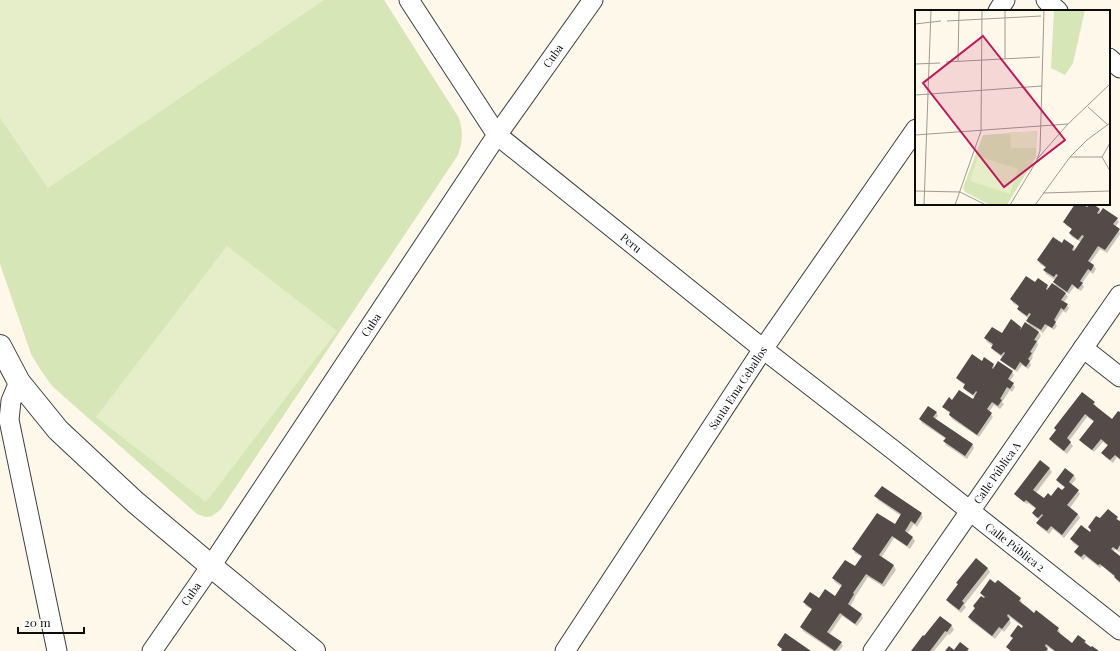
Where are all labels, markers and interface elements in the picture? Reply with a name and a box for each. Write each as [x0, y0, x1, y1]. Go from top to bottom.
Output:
inset map [915, 10, 1110, 205]
street label: Cuba [539, 40, 566, 71]
street label: Peru [618, 229, 646, 256]
street label: Cuba [357, 309, 384, 340]
street label: Santa Ema Ceballos [705, 343, 770, 432]
street label: Calle Pública A [970, 439, 1024, 507]
street label: Calle Pública 2 [983, 519, 1048, 575]
street label: Cuba [177, 578, 204, 609]
scale bar [18, 609, 84, 635]
text: 20 m [24, 614, 51, 630]

